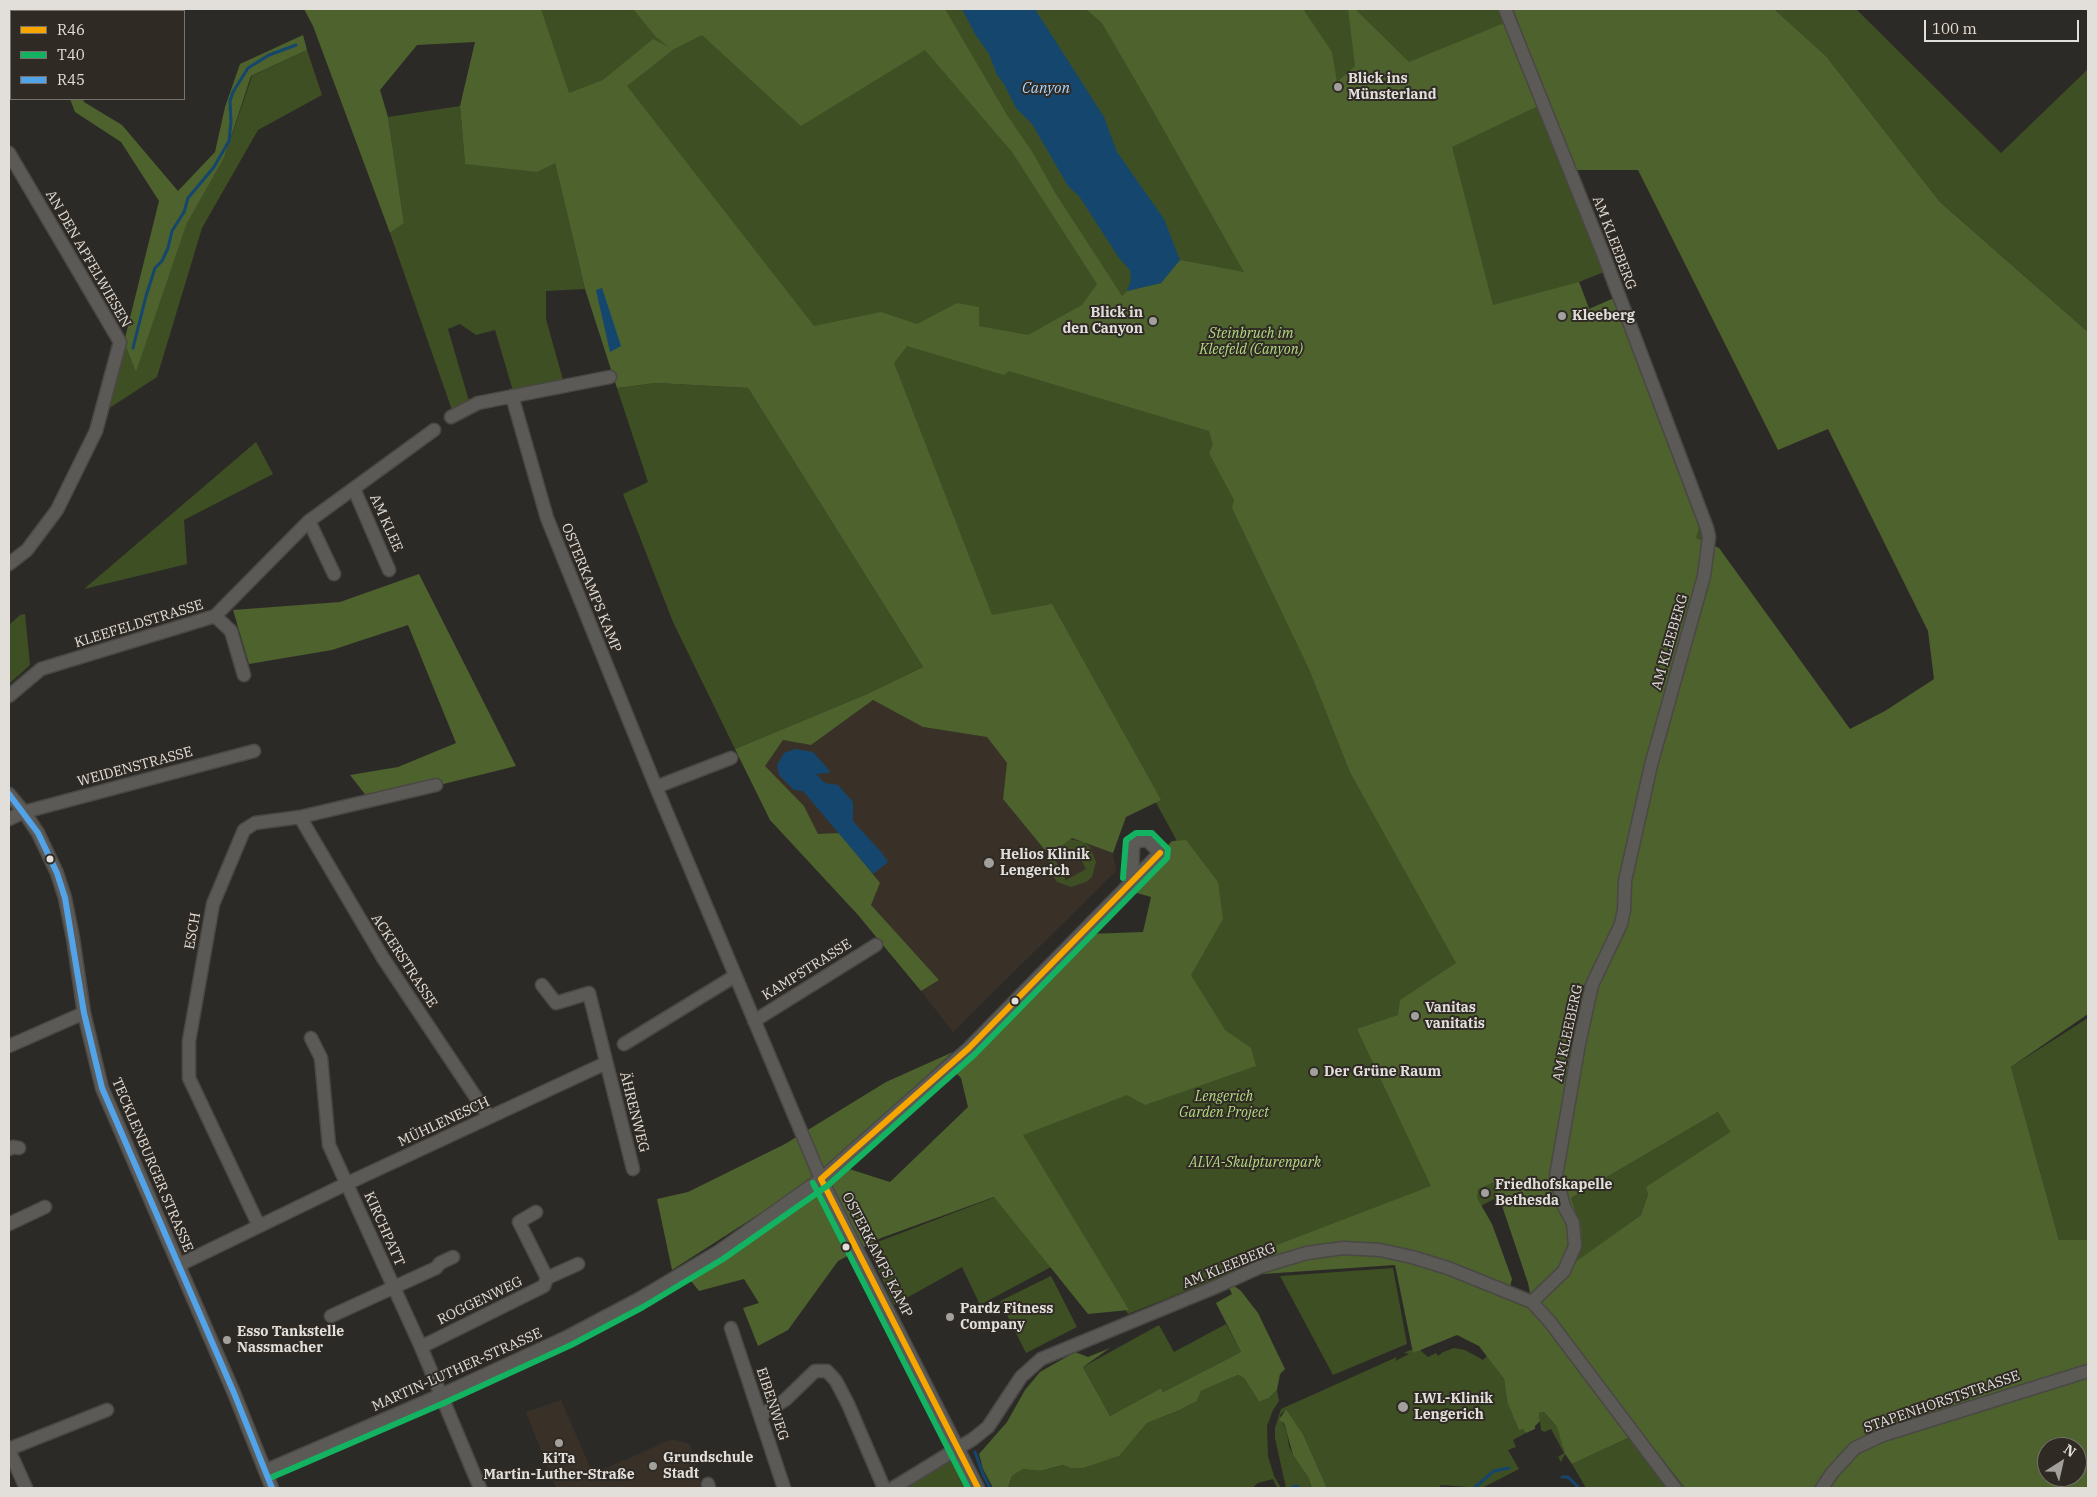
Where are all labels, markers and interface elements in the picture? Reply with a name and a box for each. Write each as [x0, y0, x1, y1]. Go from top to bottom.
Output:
legend [10, 10, 185, 100]
scale bar [1927, 10, 2082, 42]
text: 100 m [1932, 19, 1977, 38]
text: R46 [57, 20, 85, 39]
text: T40 [57, 45, 85, 64]
text: R45 [57, 70, 85, 89]
place label: Blick ins Münsterland [1348, 71, 1437, 104]
water label: Canyon [1022, 80, 1070, 98]
marker: Blick ins Münsterland [1332, 81, 1344, 93]
street label: AN DEN APFELWIESEN [42, 187, 134, 331]
street label: AM KLEEBERG [1588, 194, 1640, 292]
place label: Blick in den Canyon [1062, 305, 1143, 338]
place label: Kleeberg [1572, 308, 1635, 324]
marker: Kleeberg [1556, 310, 1568, 322]
marker: Blick in den Canyon [1147, 315, 1159, 327]
park label: Steinbruch im Kleefeld (Canyon) [1199, 326, 1303, 358]
street label: AM KLEE [366, 492, 406, 554]
street label: OSTERKAMPS KAMP [557, 521, 625, 655]
street label: AM KLEEBERG [1648, 592, 1692, 692]
street label: KLEEFELDSTRASSE [73, 596, 205, 652]
street label: WEIDENSTRASSE [75, 744, 195, 790]
place label: Helios Klinik Lengerich [1000, 847, 1090, 880]
unlabelled marker [45, 854, 55, 864]
marker: Helios Klinik Lengerich [982, 856, 996, 870]
street label: ESCH [181, 911, 205, 951]
street label: ACKERSTRASSE [367, 911, 441, 1011]
street label: KAMPSTRASSE [759, 936, 855, 1004]
street label: AM KLEEBERG [1549, 983, 1587, 1083]
unlabelled marker [1010, 996, 1020, 1006]
place label: Vanitas vanitatis [1425, 1000, 1485, 1032]
marker: Vanitas vanitatis [1409, 1010, 1421, 1022]
place label: Der Grüne Raum [1324, 1064, 1441, 1080]
marker: Der Grüne Raum [1308, 1066, 1320, 1078]
street label: ÄHRENWEG [616, 1070, 652, 1154]
street label: TECKLENBURGER STRASSE [108, 1075, 196, 1255]
park label: Lengerich Garden Project [1179, 1089, 1269, 1122]
street label: MÜHLENESCH [396, 1093, 492, 1151]
park label: ALVA-Skulpturenpark [1189, 1155, 1321, 1171]
place label: Friedhofskapelle Bethesda [1495, 1177, 1612, 1210]
marker: Friedhofskapelle Bethesda [1479, 1187, 1491, 1199]
street label: KIRCHPATT [360, 1189, 408, 1269]
street label: OSTERKAMPS KAMP [838, 1190, 916, 1320]
street label: AM KLEEBERG [1180, 1240, 1278, 1292]
unlabelled marker [841, 1242, 851, 1252]
street label: ROGGENWEG [435, 1273, 525, 1329]
place label: Pardz Fitness Company [960, 1301, 1053, 1334]
marker: Pardz Fitness Company [944, 1311, 956, 1323]
place label: Esso Tankstelle Nassmacher [237, 1324, 344, 1356]
street label: MARTIN-LUTHER-STRASSE [369, 1325, 545, 1415]
marker: Esso Tankstelle Nassmacher [221, 1334, 233, 1346]
street label: EIBENWEG [752, 1365, 792, 1443]
street label: STAPENHORSTSTRASSE [1862, 1367, 2022, 1437]
place label: LWL-Klinik Lengerich [1414, 1391, 1493, 1424]
marker: LWL-Klinik Lengerich [1396, 1400, 1410, 1414]
marker: KiTa Martin-Luther-Straße [553, 1437, 565, 1449]
north arrow [2037, 1437, 2087, 1487]
text: N [2060, 1440, 2080, 1461]
place label: Grundschule Stadt [663, 1450, 753, 1482]
place label: KiTa Martin-Luther-Straße [483, 1451, 635, 1484]
marker: Grundschule Stadt [647, 1460, 659, 1472]

